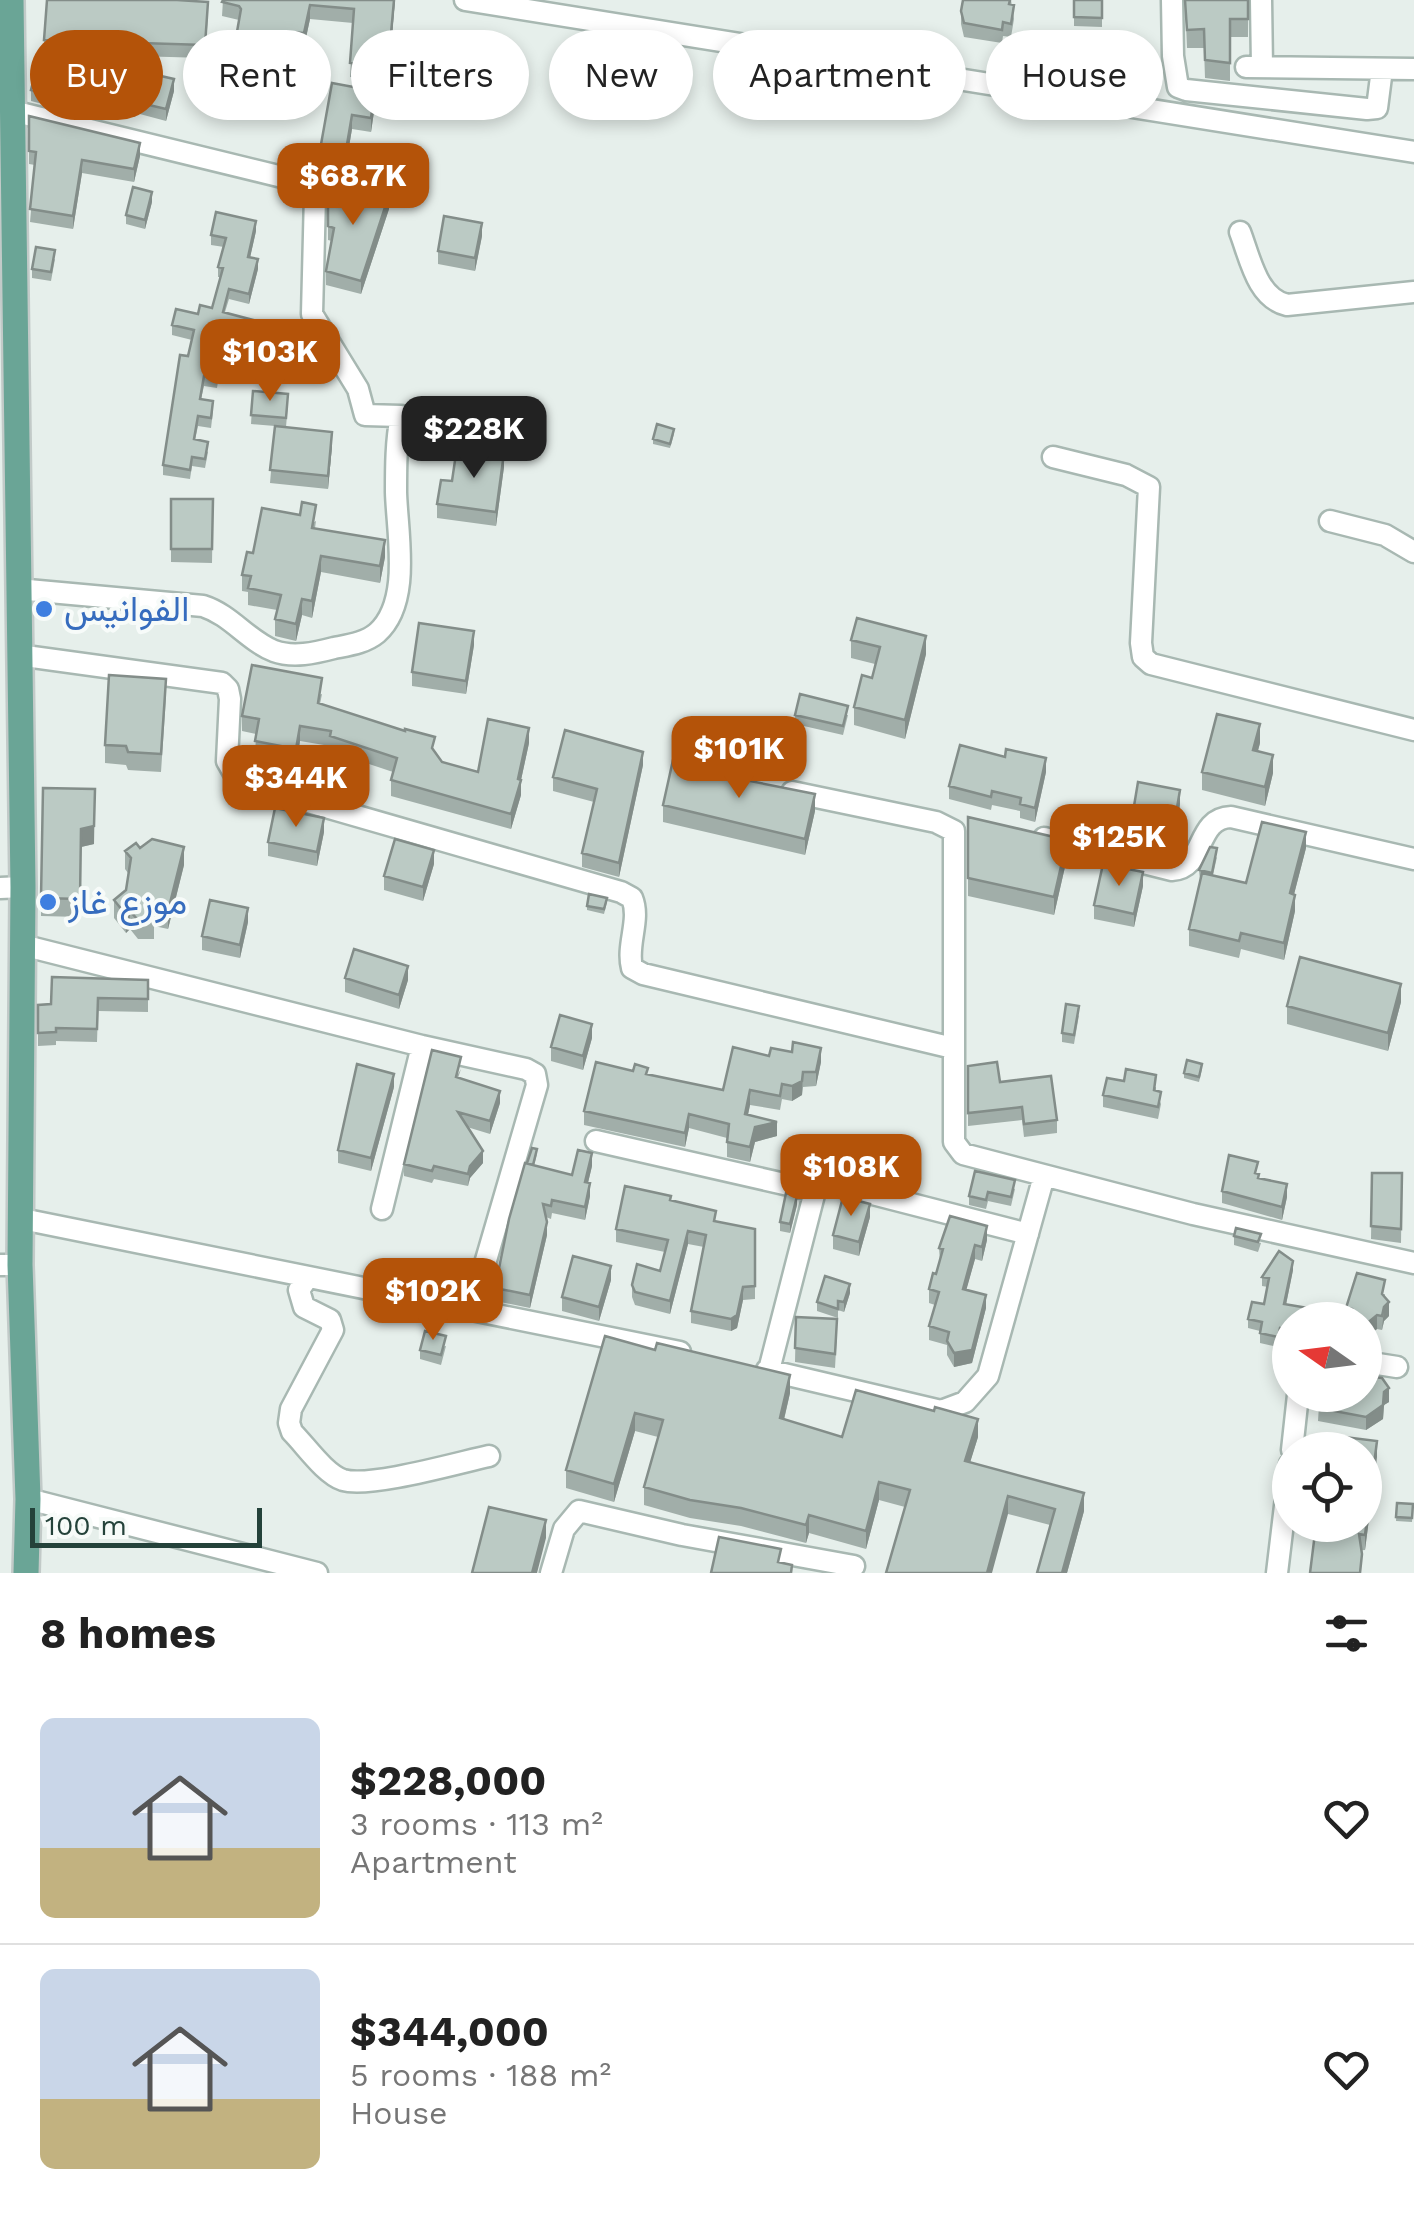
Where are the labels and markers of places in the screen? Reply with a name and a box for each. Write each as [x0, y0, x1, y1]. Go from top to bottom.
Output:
pin: $68.7K [272, 143, 434, 228]
pin: $103K [200, 319, 340, 404]
pin: $228K [404, 396, 544, 481]
place label: الفوانيس [64, 588, 189, 631]
marker: الفوانيس [33, 598, 55, 620]
pin: $101K [669, 716, 809, 801]
pin: $344K [226, 745, 366, 830]
pin: $125K [1049, 804, 1189, 889]
place label: موزع غاز [67, 881, 187, 926]
marker: موزع غاز [37, 891, 59, 913]
pin: $108K [781, 1134, 921, 1219]
pin: $102K [363, 1258, 503, 1343]

